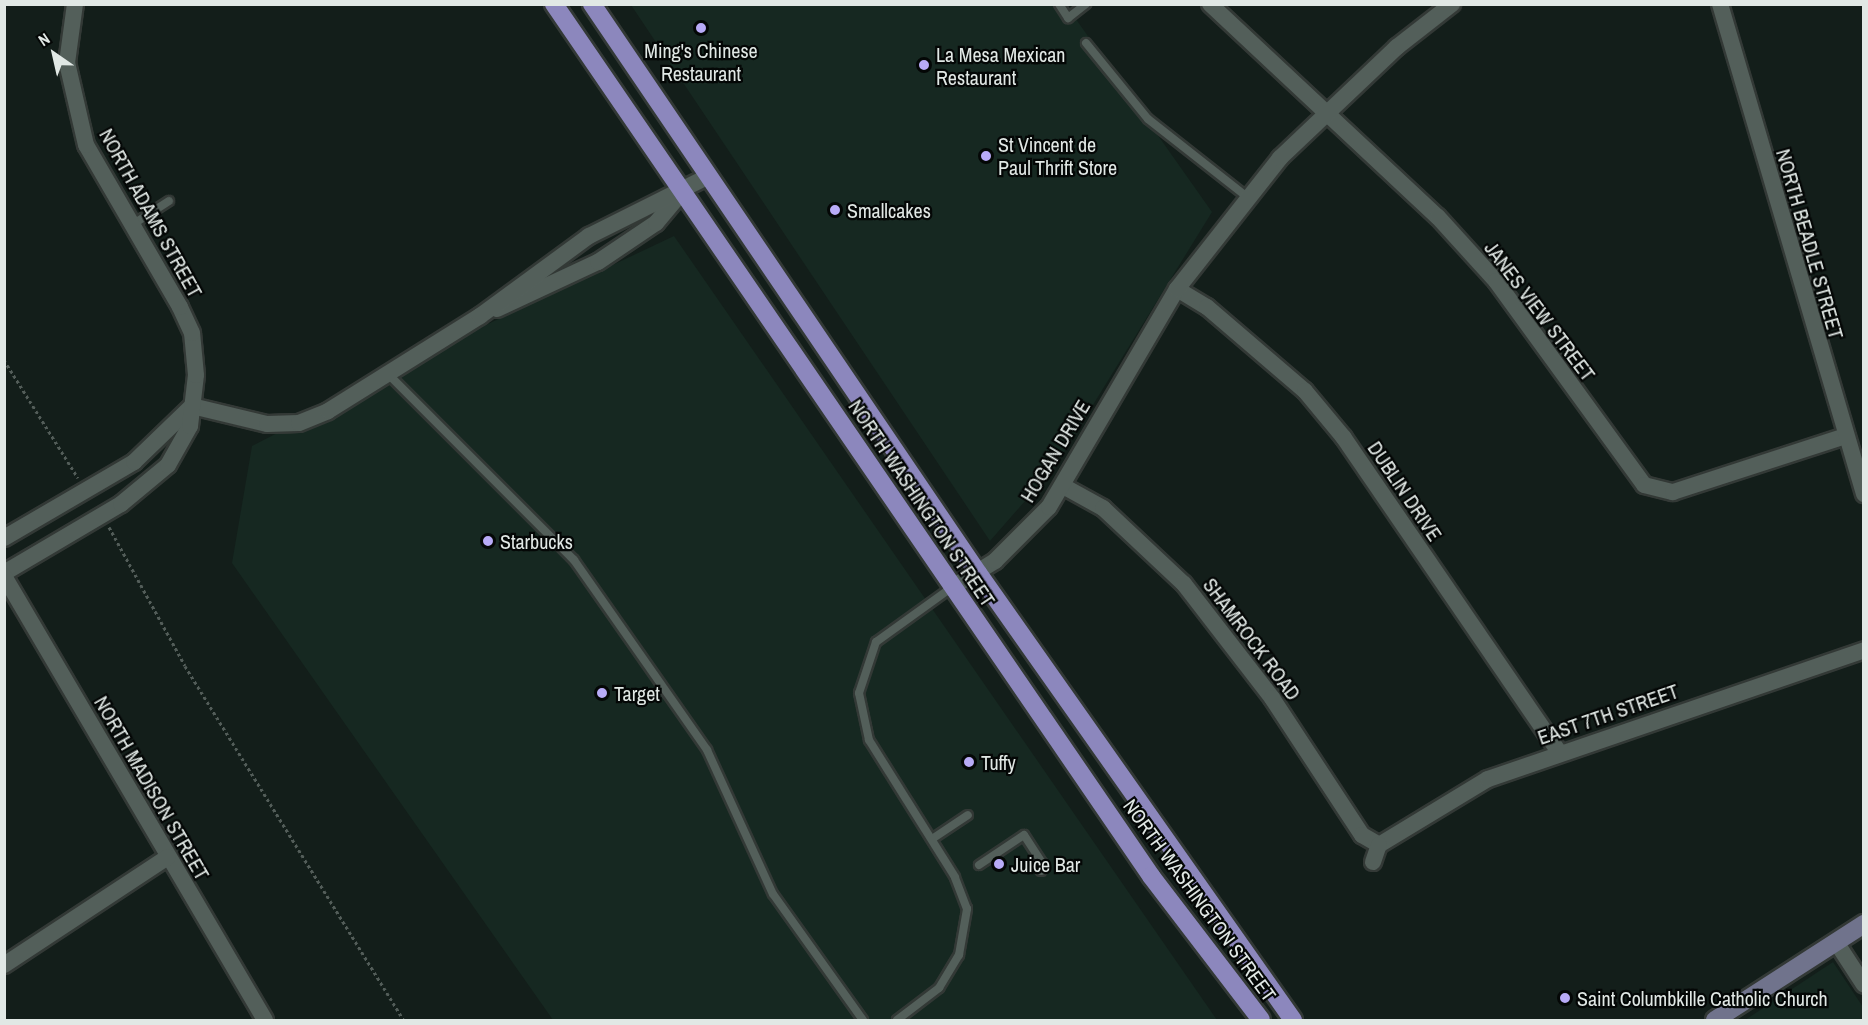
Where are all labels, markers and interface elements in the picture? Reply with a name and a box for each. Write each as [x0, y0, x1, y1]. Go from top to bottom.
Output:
marker: Ming's Chinese Restaurant [694, 21, 708, 35]
north arrow [24, 24, 84, 84]
text: N [34, 27, 54, 51]
place label: Ming's Chinese Restaurant [644, 38, 758, 85]
place label: La Mesa Mexican Restaurant [936, 42, 1065, 89]
marker: La Mesa Mexican Restaurant [917, 58, 931, 72]
street label: NORTH ADAMS STREET [94, 124, 208, 302]
place label: St Vincent de Paul Thrift Store [998, 132, 1117, 179]
street label: NORTH BEADLE STREET [1771, 146, 1849, 342]
marker: St Vincent de Paul Thrift Store [979, 149, 993, 163]
place label: Smallcakes [847, 198, 931, 222]
marker: Smallcakes [828, 203, 842, 217]
street label: JANES VIEW STREET [1480, 236, 1600, 386]
street label: NORTH WASHINGTON STREET [844, 395, 1000, 611]
street label: HOGAN DRIVE [1015, 396, 1095, 506]
street label: DUBLIN DRIVE [1363, 437, 1447, 545]
place label: Starbucks [500, 529, 573, 553]
marker: Starbucks [481, 534, 495, 548]
street label: SHAMROCK ROAD [1198, 573, 1306, 705]
street label: EAST 7TH STREET [1534, 679, 1682, 749]
place label: Target [614, 681, 660, 705]
marker: Target [595, 686, 609, 700]
street label: NORTH MADISON STREET [90, 692, 214, 884]
place label: Tuffy [981, 750, 1016, 774]
marker: Tuffy [962, 755, 976, 769]
street label: NORTH WASHINGTON STREET [1119, 794, 1281, 1006]
place label: Juice Bar [1011, 852, 1080, 876]
marker: Juice Bar [992, 857, 1006, 871]
place label: Saint Columbkille Catholic Church [1577, 986, 1828, 1010]
marker: Saint Columbkille Catholic Church [1558, 991, 1572, 1005]

